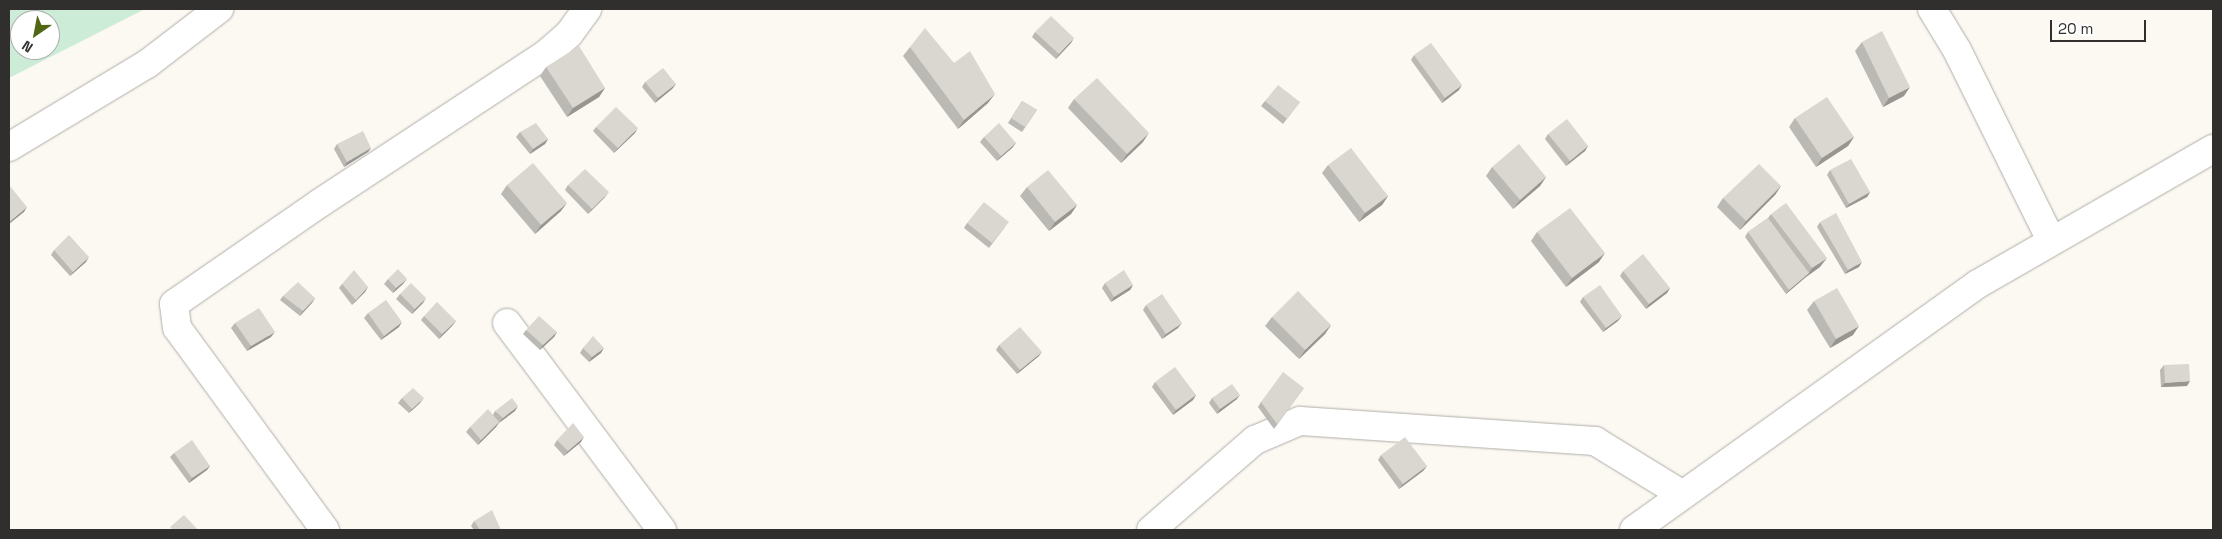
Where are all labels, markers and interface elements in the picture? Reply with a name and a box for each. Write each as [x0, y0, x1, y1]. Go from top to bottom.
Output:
north arrow [10, 10, 60, 60]
scale bar [2052, 10, 2148, 42]
text: 20 m [2058, 19, 2093, 38]
text: N [19, 37, 36, 57]

